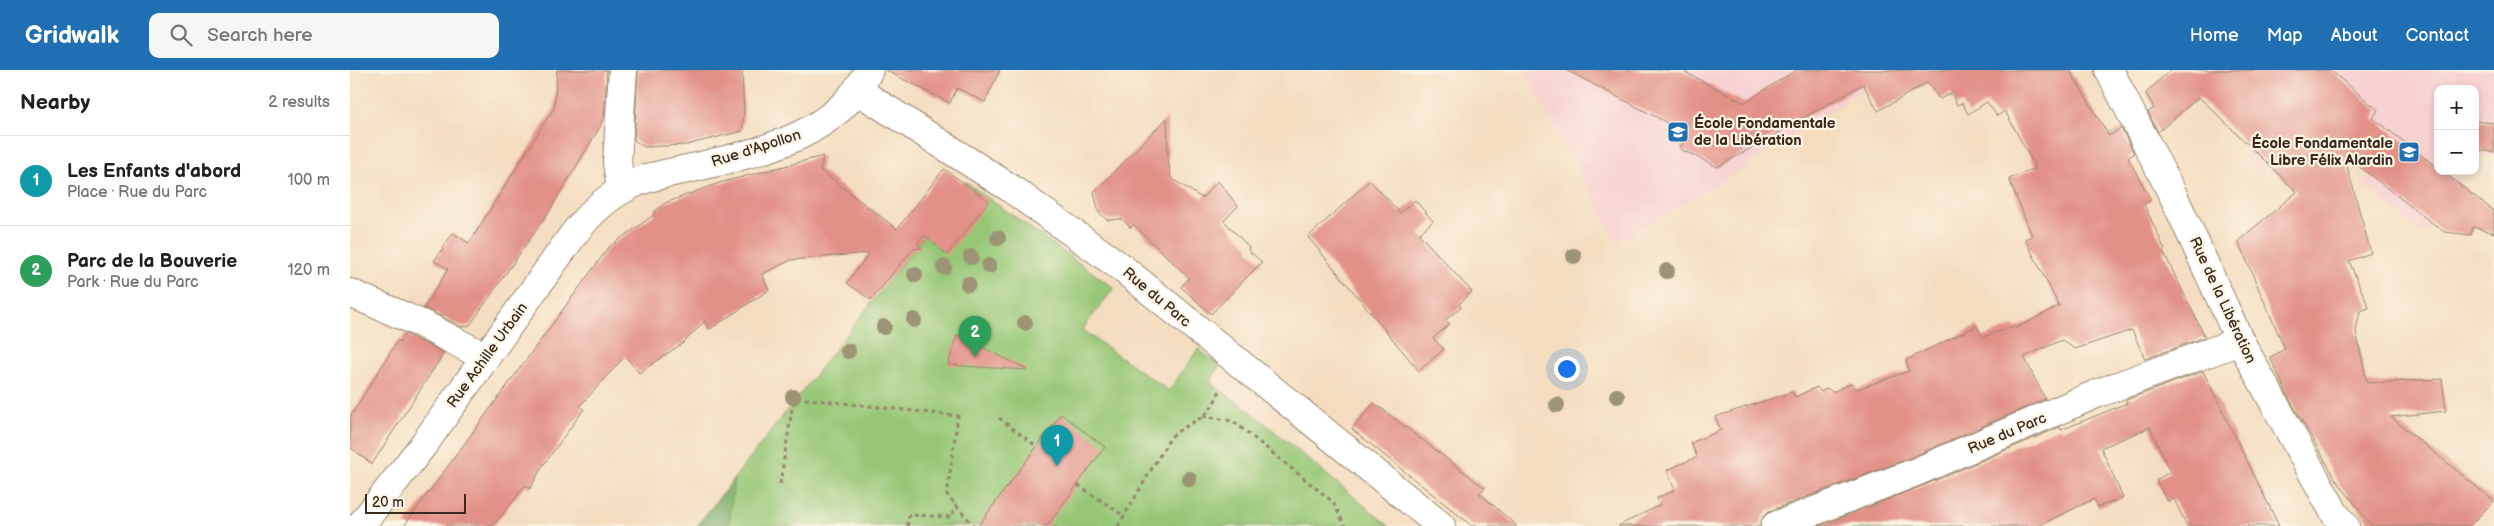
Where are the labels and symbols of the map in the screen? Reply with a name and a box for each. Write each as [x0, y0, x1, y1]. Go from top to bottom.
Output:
place label: École Fondamentale de la Libération [1694, 113, 1836, 150]
school or university icon: École Fondamentale de la Libération [1666, 120, 1690, 144]
street label: Rue d'Apollon [709, 125, 803, 172]
place label: École Fondamentale Libre Félix Alardin [2252, 133, 2393, 170]
school or university icon: École Fondamentale Libre Félix Alardin [2397, 140, 2421, 164]
street label: Rue de la Libération [2185, 234, 2260, 367]
street label: Rue du Parc [1119, 263, 1195, 331]
street label: Rue Achille Urbain [443, 299, 532, 412]
pin: 2 [959, 316, 991, 357]
your location [1554, 356, 1580, 382]
street label: Rue du Parc [1965, 408, 2049, 458]
pin: 1 [1041, 425, 1073, 466]
scale bar [365, 491, 466, 514]

